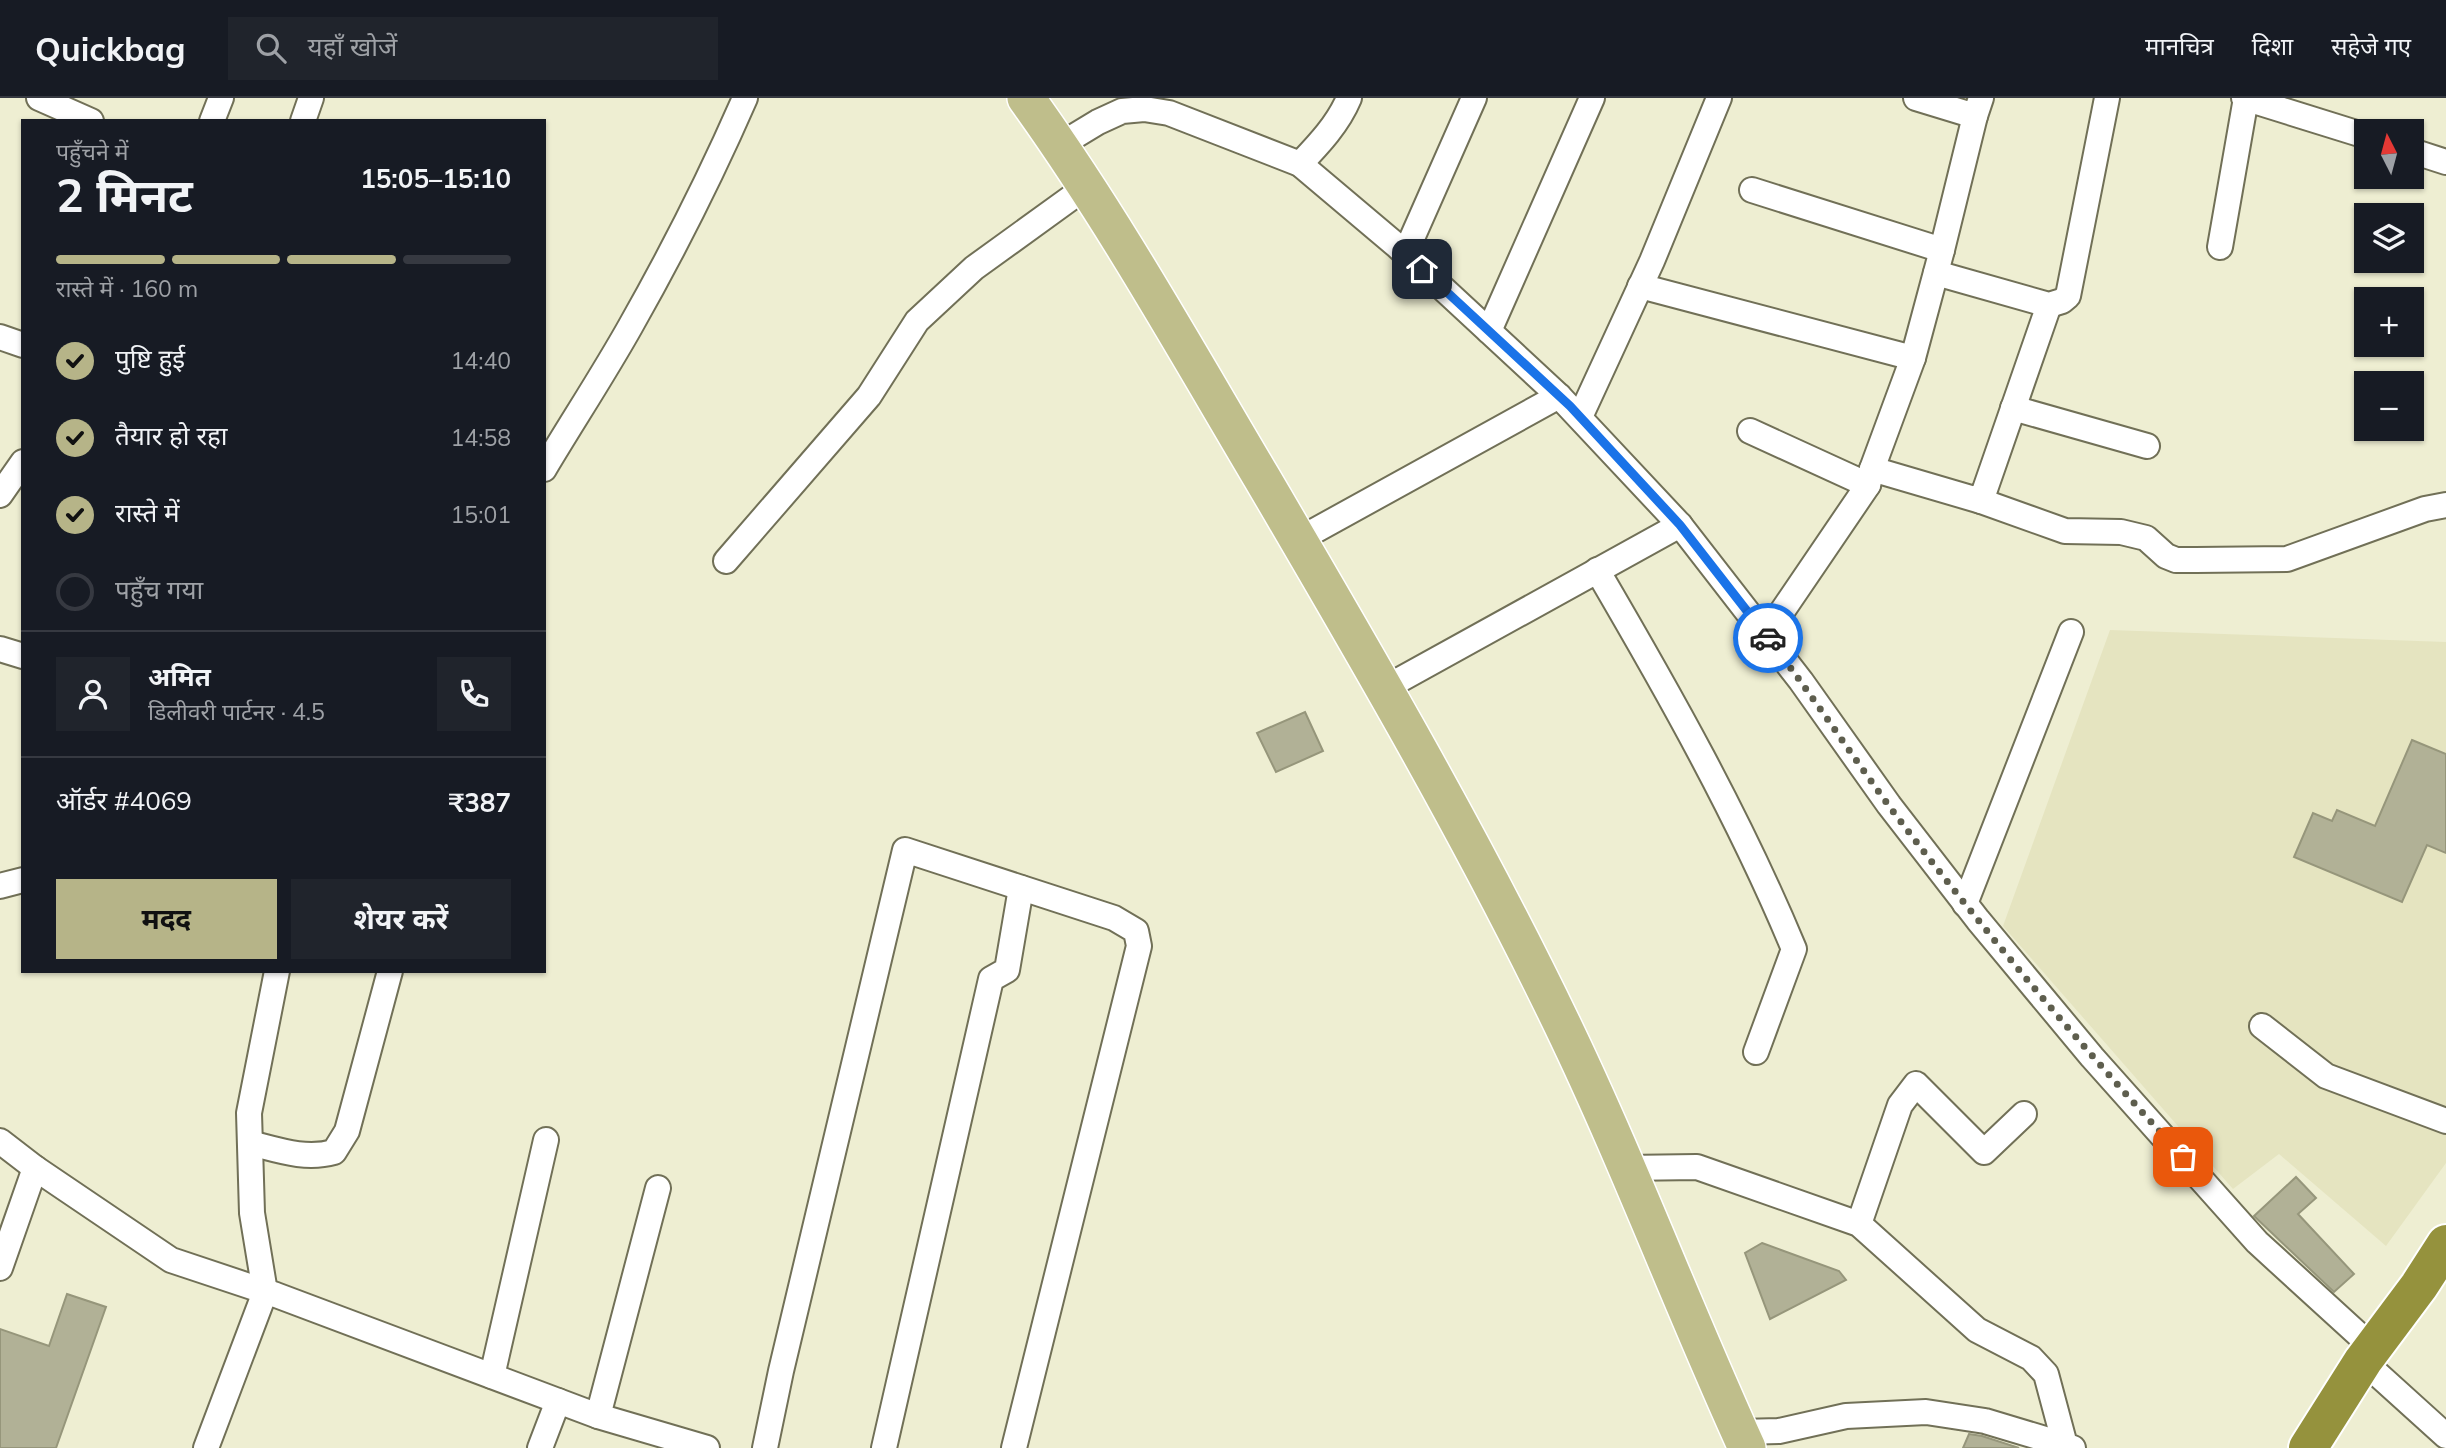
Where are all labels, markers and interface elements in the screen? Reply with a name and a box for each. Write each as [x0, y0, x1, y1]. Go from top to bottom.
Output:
search box [228, 17, 718, 80]
text: Quickbag [35, 28, 186, 69]
icon: search [252, 29, 290, 67]
text: यहाँ खोजें [308, 30, 397, 63]
text: मानचित्र [2145, 31, 2214, 61]
text: दिशा [2252, 31, 2293, 61]
text: सहेजे गए [2331, 31, 2411, 61]
north arrow [2354, 119, 2424, 189]
map controls [2354, 119, 2424, 441]
text: पहुँचने में [56, 137, 128, 166]
text: 15:05–15:10 [360, 162, 511, 195]
text: 2 मिनट [56, 166, 193, 224]
button: layers [2354, 203, 2424, 273]
pin [1392, 239, 1452, 299]
icon: home [1403, 250, 1441, 288]
text: रास्ते में · 160 m [56, 274, 198, 303]
button: + [2354, 287, 2424, 357]
icon: check [56, 342, 94, 380]
text: पुष्टि हुई [115, 342, 185, 375]
text: 14:40 [451, 346, 511, 375]
button: − [2354, 371, 2424, 441]
icon: check [56, 419, 94, 457]
text: तैयार हो रहा [115, 419, 228, 452]
text: 14:58 [451, 423, 511, 452]
icon: check [56, 496, 94, 534]
text: रास्ते में [115, 496, 180, 529]
text: 15:01 [451, 500, 511, 529]
text: पहुँच गया [115, 573, 203, 606]
courier [1733, 603, 1803, 673]
icon: car [1749, 619, 1787, 657]
button: person [56, 657, 130, 731]
button: phone [437, 657, 511, 731]
text: अमित [148, 660, 211, 693]
text: डिलीवरी पार्टनर · 4.5 [148, 697, 325, 726]
text: ऑर्डर #4069 [56, 784, 192, 817]
text: ₹387 [449, 786, 511, 819]
button: मदद [56, 879, 277, 959]
button: शेयर करें [291, 879, 511, 959]
pin [2153, 1127, 2213, 1187]
icon: bag [2164, 1138, 2202, 1176]

